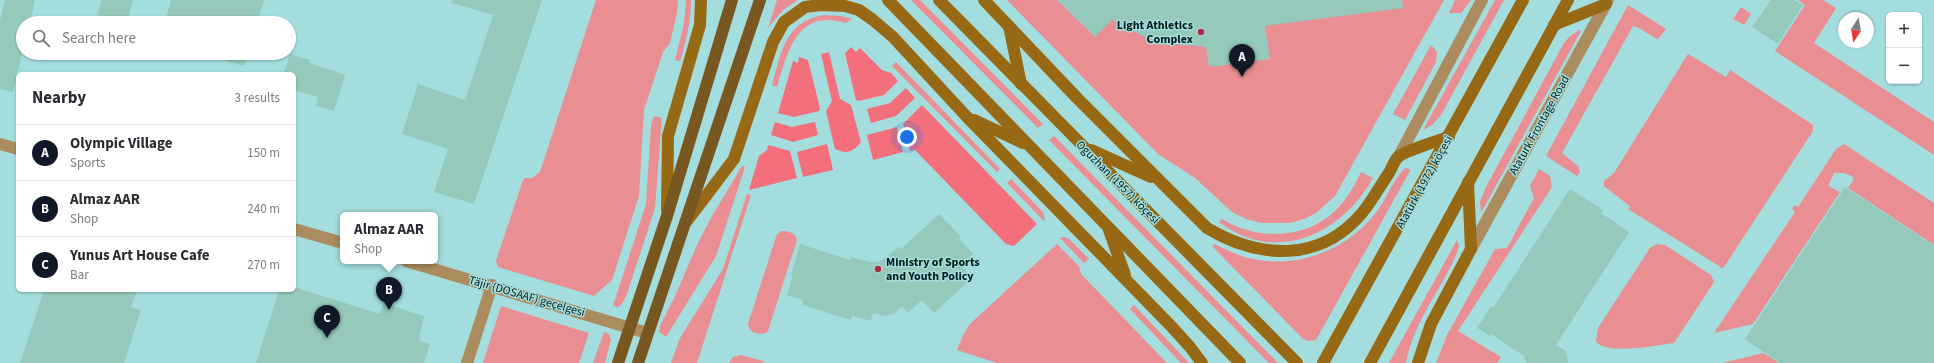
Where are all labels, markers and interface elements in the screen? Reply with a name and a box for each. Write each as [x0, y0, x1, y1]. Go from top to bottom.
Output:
north arrow [1838, 12, 1874, 48]
map controls [1886, 12, 1922, 84]
button: + [1886, 12, 1922, 48]
search box [16, 16, 296, 60]
place label: Light Athletics Complex [1117, 17, 1193, 48]
icon: search [30, 27, 52, 49]
marker: Light Athletics Complex [1196, 27, 1206, 37]
text: Search here [62, 28, 136, 49]
pin: A [1229, 44, 1255, 77]
button: − [1886, 48, 1922, 84]
street label: Ataturk Frontage Road [1505, 72, 1574, 178]
text: Nearby [32, 86, 86, 110]
text: 3 results [235, 89, 280, 107]
your location [897, 127, 917, 147]
text: Olympic Village [70, 133, 172, 154]
street label: Atatürk (1972) köçesi [1392, 133, 1457, 232]
street label: Oguzhan (1957) köçesi [1072, 137, 1163, 228]
text: A [41, 144, 49, 162]
text: 150 m [247, 144, 280, 162]
text: Sports [70, 154, 105, 172]
text: Almaz AAR [70, 189, 140, 210]
text: B [41, 200, 49, 218]
text: 240 m [247, 200, 280, 218]
text: Shop [70, 210, 98, 228]
popup [340, 212, 438, 264]
text: Almaz AAR [354, 219, 424, 240]
text: Shop [354, 240, 382, 258]
text: Yunus Art House Cafe [70, 245, 210, 266]
place label: Ministry of Sports and Youth Policy [886, 254, 980, 285]
text: C [41, 256, 49, 274]
text: 270 m [247, 256, 280, 274]
marker: Ministry of Sports and Youth Policy [873, 264, 883, 274]
text: Bar [70, 266, 89, 284]
street label: Täjir (DOSAAF) geçelgesi [467, 272, 587, 321]
pin: B [376, 277, 402, 310]
pin: C [314, 305, 340, 338]

